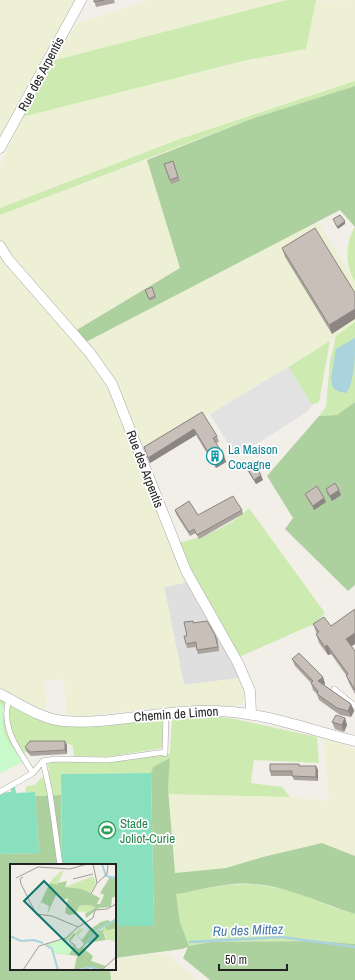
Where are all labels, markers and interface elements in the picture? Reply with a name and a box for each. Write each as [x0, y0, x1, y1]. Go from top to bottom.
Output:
street label: Rue des Arpentis [14, 34, 68, 114]
street label: Rue des Arpentis [122, 428, 168, 510]
place label: La Maison Cocagne [228, 441, 278, 473]
building icon: La Maison Cocagne [205, 446, 225, 466]
street label: Chemin de Limon [133, 703, 219, 725]
place label: Stade Joliot-Curie [120, 815, 175, 847]
sports icon: Stade Joliot-Curie [97, 820, 117, 840]
inset map [10, 864, 116, 970]
water label: Ru des Mittez [212, 920, 284, 940]
scale bar [219, 946, 287, 972]
text: 50 m [225, 952, 247, 968]

